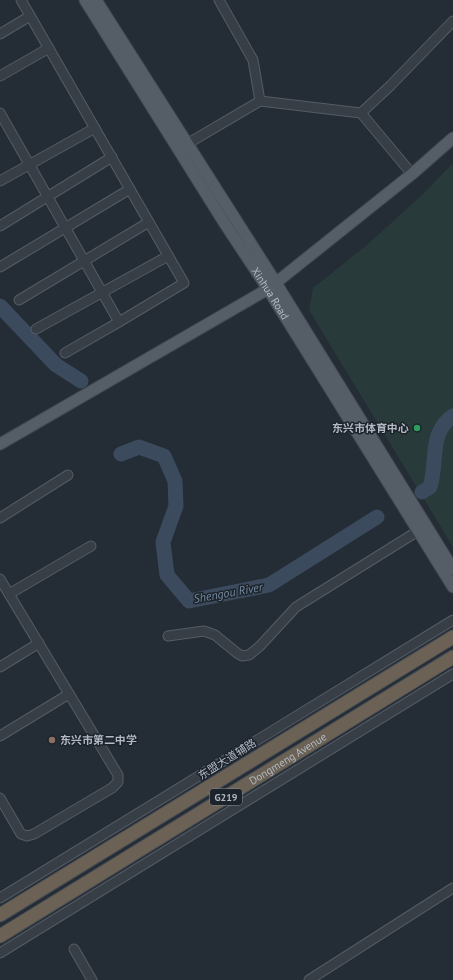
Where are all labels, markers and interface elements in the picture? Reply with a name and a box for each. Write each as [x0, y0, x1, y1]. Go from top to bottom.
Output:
street label: Xinhua Road [248, 264, 292, 322]
place label: 东兴市体育中心 [332, 421, 409, 435]
marker: 东兴市体育中心 [412, 423, 422, 433]
water label: Shengou River [192, 579, 265, 606]
street label: Dongmeng Avenue [246, 729, 330, 788]
place label: 东兴市第二中学 [60, 733, 137, 747]
marker: 东兴市第二中学 [47, 735, 57, 745]
street label: 东盟大道辅路 [195, 736, 259, 782]
road number: G219 [210, 789, 242, 805]

